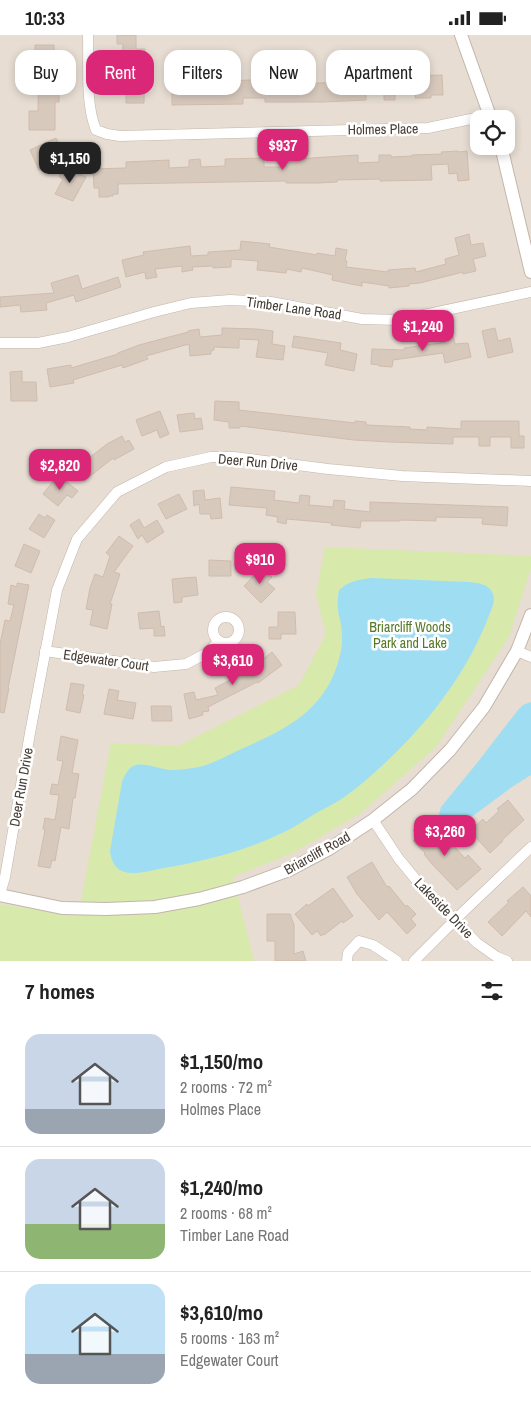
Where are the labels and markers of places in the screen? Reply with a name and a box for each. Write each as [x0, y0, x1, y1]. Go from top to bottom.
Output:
pin: $937 [253, 129, 313, 171]
pin: $1,150 [29, 141, 111, 184]
pin: $1,240 [382, 309, 464, 352]
pin: $2,820 [19, 449, 101, 491]
pin: $910 [230, 543, 290, 585]
pin: $3,610 [192, 643, 274, 686]
pin: $3,260 [404, 815, 486, 857]

